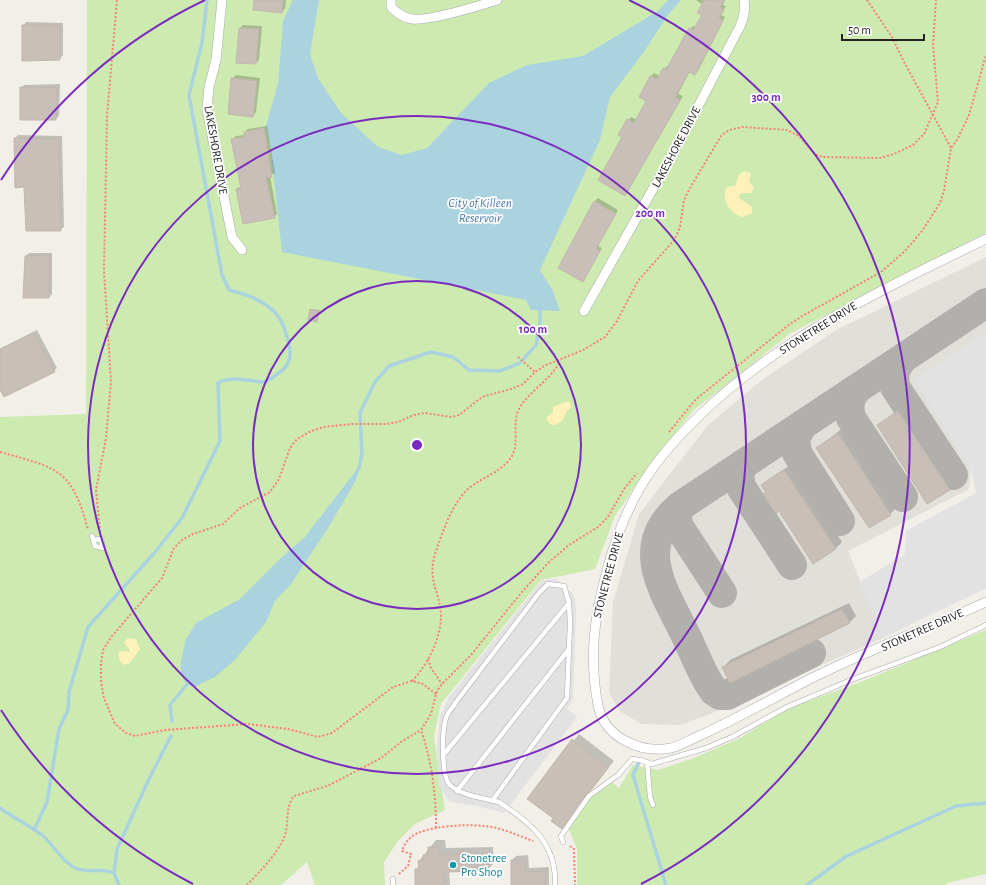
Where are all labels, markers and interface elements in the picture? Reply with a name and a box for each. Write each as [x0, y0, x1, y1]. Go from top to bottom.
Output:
scale bar [842, 16, 924, 42]
text: 50 m [848, 24, 871, 36]
text: 300 m [751, 91, 781, 103]
street label: LAKESHORE DRIVE [650, 104, 703, 190]
street label: LAKESHORE DRIVE [202, 105, 230, 196]
water label: City of Killeen Reservoir [448, 197, 512, 225]
text: 200 m [635, 207, 665, 219]
street label: STONETREE DRIVE [777, 299, 859, 357]
text: 100 m [519, 323, 547, 335]
centre of rings [410, 438, 424, 452]
street label: STONETREE DRIVE [591, 530, 625, 619]
street label: STONETREE DRIVE [879, 606, 965, 653]
place label: Stonetree Pro Shop [461, 852, 507, 878]
marker: Stonetree Pro Shop [448, 860, 458, 870]

